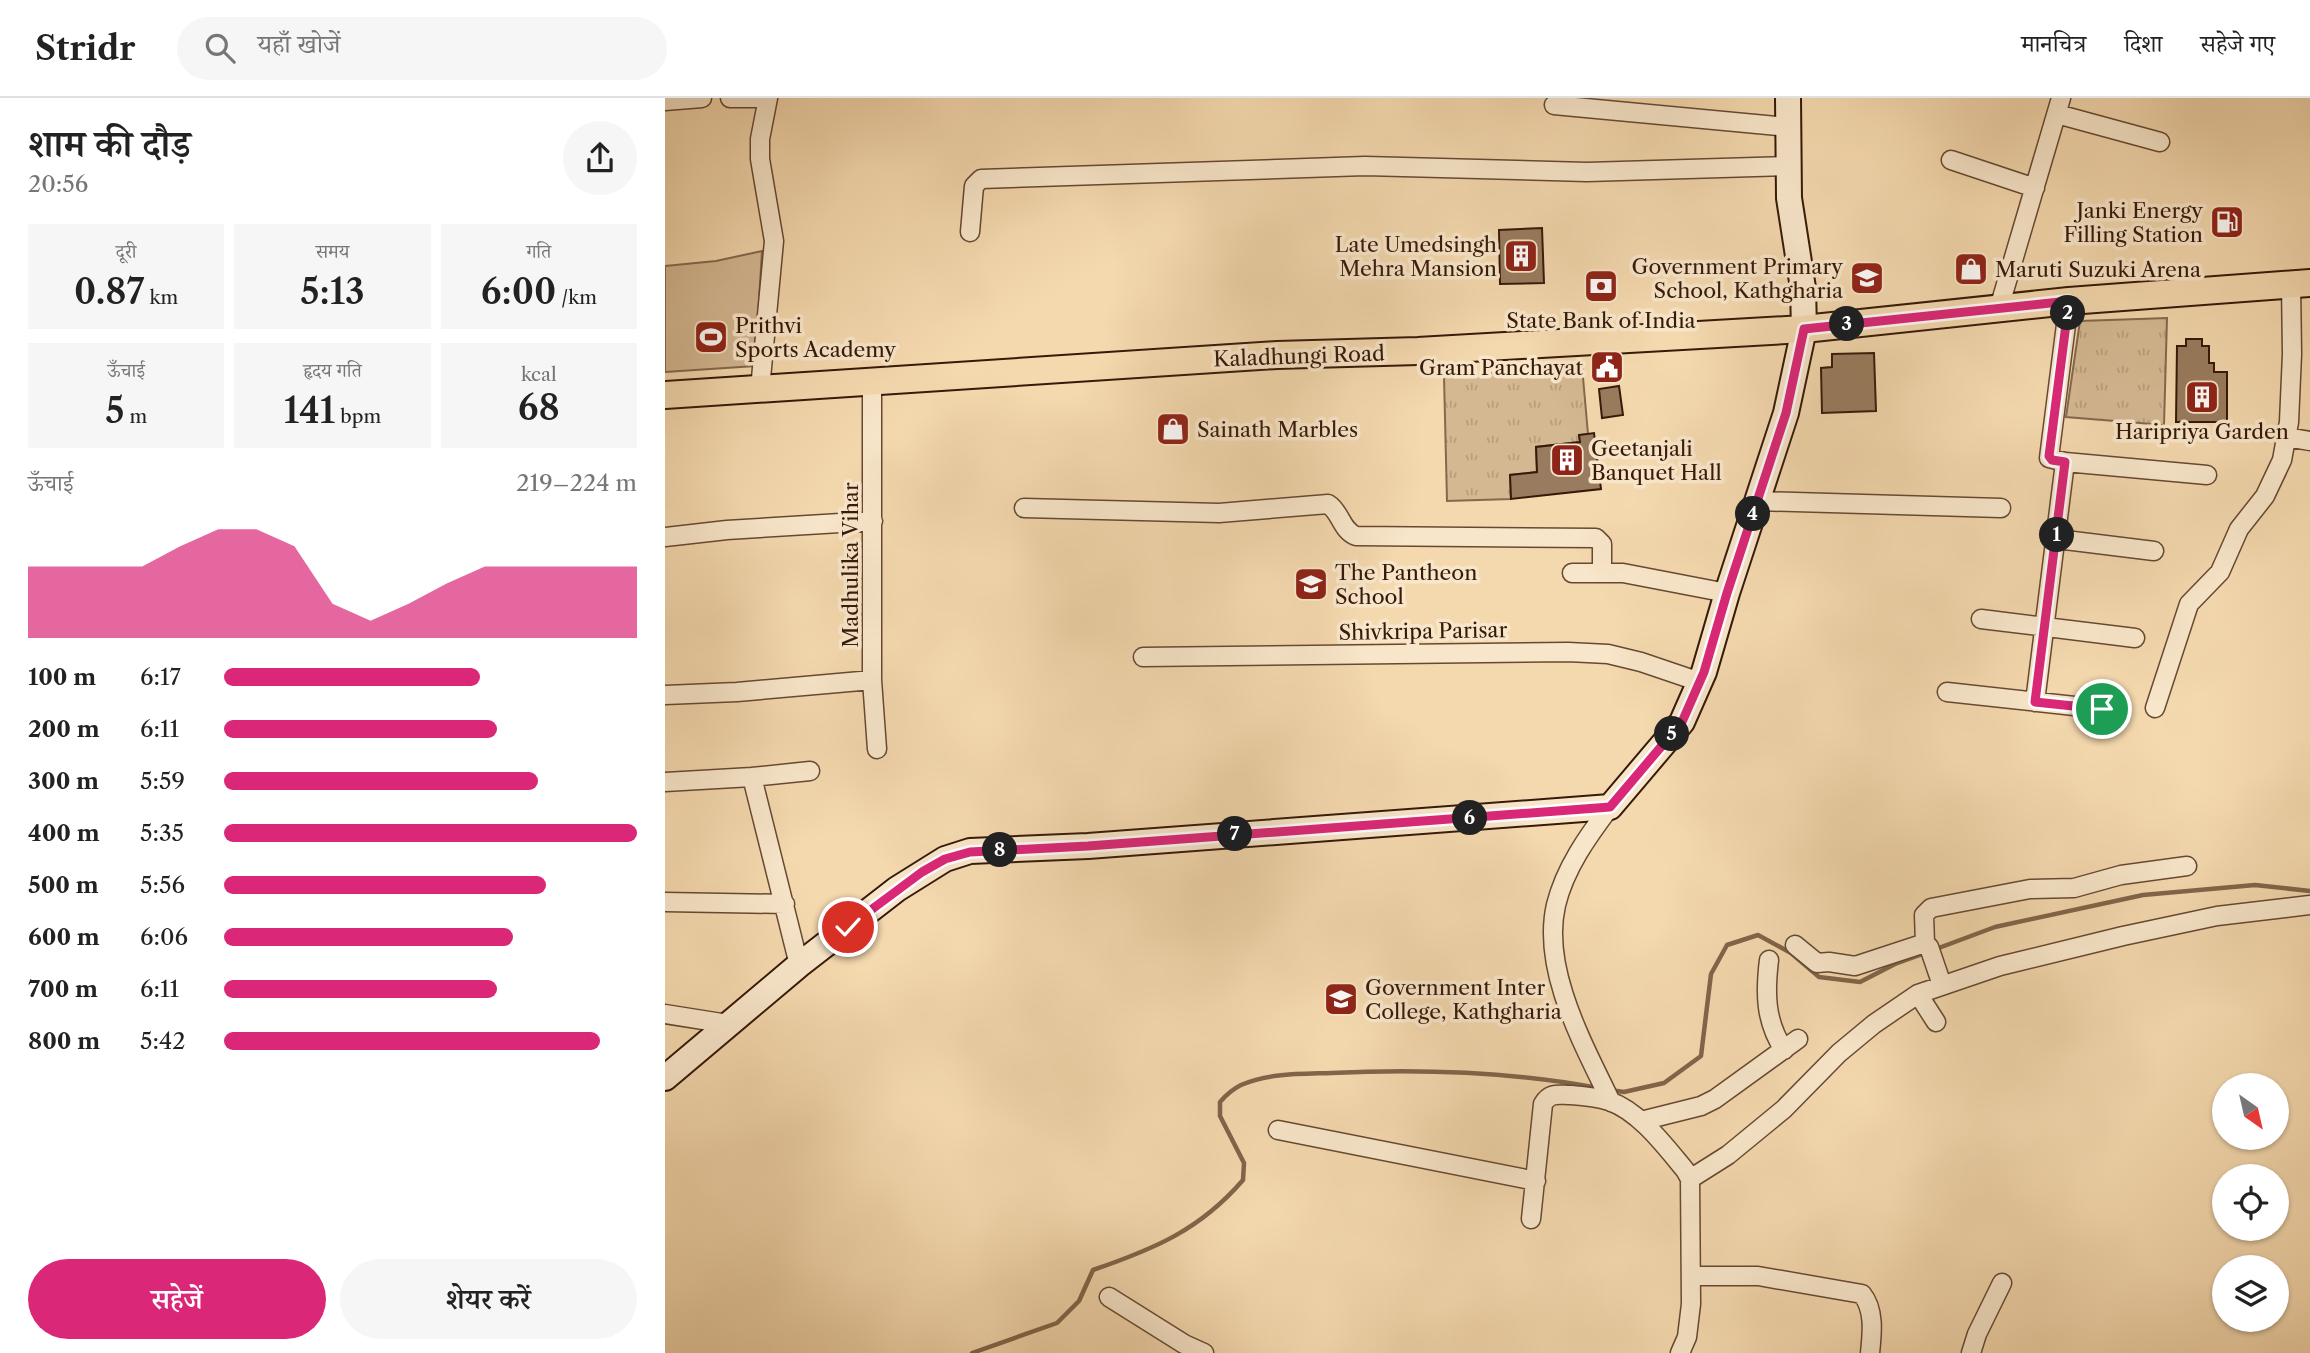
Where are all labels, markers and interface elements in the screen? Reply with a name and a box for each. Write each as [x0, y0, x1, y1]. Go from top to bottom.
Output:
search box [177, 17, 667, 80]
text: Stridr [35, 28, 135, 69]
text: यहाँ खोजें [257, 28, 340, 60]
icon: search [201, 29, 239, 67]
text: मानचित्र [2021, 29, 2086, 58]
text: दिशा [2124, 29, 2162, 58]
text: सहेजे गए [2200, 29, 2275, 58]
text: शाम की दौड़ [28, 120, 191, 167]
button: share [563, 121, 637, 195]
text: 20:56 [28, 170, 88, 198]
place label: Janki Energy Filling Station [2063, 198, 2203, 247]
fuel station icon: Janki Energy Filling Station [2208, 203, 2246, 241]
place label: Late Umedsingh Mehra Mansion [1335, 232, 1497, 281]
building icon: Late Umedsingh Mehra Mansion [1502, 237, 1540, 275]
text: दूरी [116, 240, 136, 263]
text: समय [316, 240, 349, 263]
text: गति [526, 240, 551, 263]
shop icon: Maruti Suzuki Arena [1952, 250, 1990, 288]
place label: Government Primary School, Kathgharia [1632, 254, 1844, 303]
place label: Maruti Suzuki Arena [1995, 257, 2202, 282]
school or university icon: Government Primary School, Kathgharia [1848, 259, 1886, 297]
bank icon: State Bank of India [1582, 267, 1620, 305]
text: 0.87 [74, 270, 145, 313]
text: 5:13 [300, 270, 365, 313]
text: 6:00 [481, 270, 556, 313]
text: km [145, 286, 178, 309]
text: /km [556, 286, 597, 309]
pin: 2 [2051, 296, 2085, 330]
text: 2 [2062, 301, 2073, 324]
pin: 3 [1829, 306, 1865, 342]
place label: State Bank of India [1506, 308, 1697, 333]
text: 3 [1841, 312, 1852, 335]
place label: Prithvi Sports Academy [735, 313, 896, 362]
sports icon: Prithvi Sports Academy [692, 318, 730, 356]
street label: Kaladhungi Road [1213, 341, 1385, 371]
public building icon: Gram Panchayat [1588, 348, 1626, 386]
place label: Gram Panchayat [1419, 355, 1584, 380]
text: ऊँचाई [107, 359, 145, 382]
text: हृदय गति [303, 359, 362, 382]
text: kcal [521, 363, 557, 386]
building icon: Haripriya Garden [2183, 378, 2221, 416]
text: 68 [518, 386, 560, 429]
text: 5 [105, 389, 124, 432]
text: 141 [284, 389, 335, 432]
text: m [124, 405, 147, 428]
text: bpm [335, 405, 381, 428]
shop icon: Sainath Marbles [1154, 410, 1192, 448]
place label: Sainath Marbles [1197, 417, 1358, 442]
place label: Haripriya Garden [2115, 419, 2289, 444]
place label: Geetanjali Banquet Hall [1591, 436, 1722, 485]
building icon: Geetanjali Banquet Hall [1548, 441, 1586, 479]
text: ऊँचाई [28, 469, 73, 497]
text: 219–224 m [516, 469, 637, 497]
street label: Madhulika Vihar [838, 482, 863, 648]
pin: 4 [1735, 496, 1771, 532]
text: 4 [1747, 502, 1758, 525]
pin: 1 [2039, 518, 2075, 552]
text: 1 [2052, 523, 2061, 546]
place label: The Pantheon School [1335, 560, 1477, 609]
school or university icon: The Pantheon School [1292, 565, 1330, 603]
street label: Shivkripa Parisar [1338, 617, 1508, 645]
text: 100 m [28, 663, 96, 691]
text: 6:17 [140, 663, 181, 691]
pin [2072, 679, 2132, 739]
icon: arrive [2083, 690, 2121, 728]
text: 200 m [28, 715, 100, 743]
text: 6:11 [140, 715, 179, 743]
pin: 5 [1655, 716, 1689, 752]
text: 5 [1666, 722, 1677, 745]
text: 300 m [28, 767, 99, 795]
text: 5:59 [140, 767, 185, 795]
pin: 6 [1453, 800, 1487, 836]
text: 6 [1464, 806, 1475, 829]
pin: 7 [1217, 816, 1253, 852]
text: 400 m [28, 819, 100, 847]
text: 5:35 [140, 819, 184, 847]
text: 7 [1230, 822, 1239, 845]
pin: 8 [983, 832, 1017, 868]
text: 8 [994, 838, 1005, 861]
text: 500 m [28, 871, 99, 899]
text: 5:56 [140, 871, 185, 899]
pin [818, 897, 878, 957]
icon: check [829, 908, 867, 946]
text: 600 m [28, 923, 100, 951]
text: 6:06 [140, 923, 188, 951]
text: 700 m [28, 975, 98, 1003]
text: 6:11 [140, 975, 179, 1003]
place label: Government Inter College, Kathgharia [1365, 975, 1563, 1024]
school or university icon: Government Inter College, Kathgharia [1322, 980, 1360, 1018]
text: 800 m [28, 1027, 100, 1055]
text: 5:42 [140, 1027, 185, 1055]
north arrow [2212, 1073, 2289, 1150]
map controls [2212, 1073, 2289, 1332]
button: locate [2212, 1164, 2289, 1241]
button: layers [2212, 1255, 2289, 1332]
button: सहेजें [28, 1259, 326, 1339]
button: शेयर करें [340, 1259, 637, 1339]

